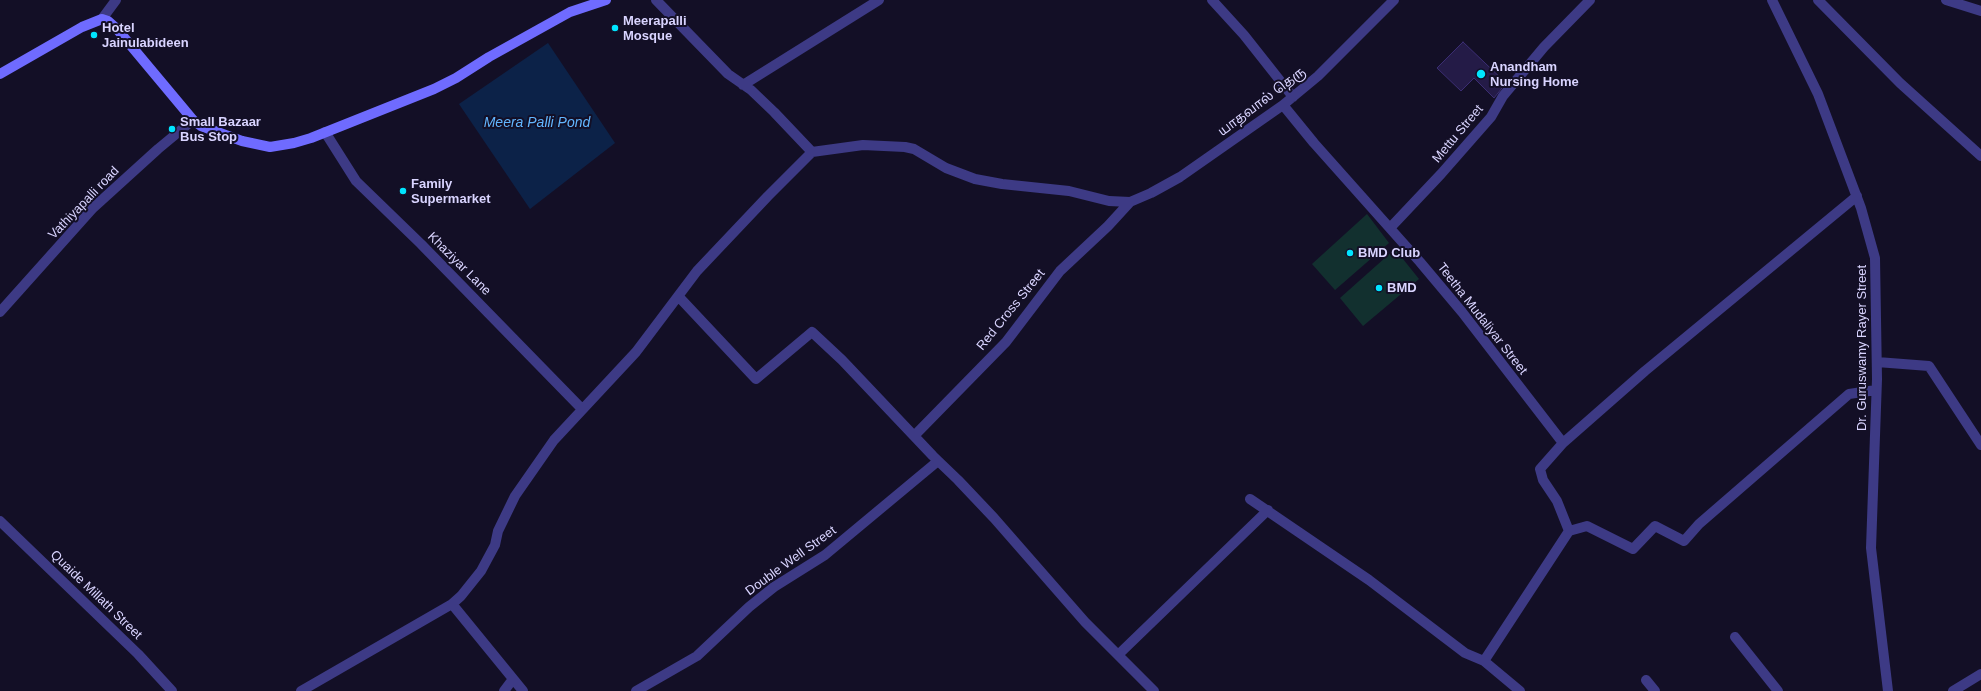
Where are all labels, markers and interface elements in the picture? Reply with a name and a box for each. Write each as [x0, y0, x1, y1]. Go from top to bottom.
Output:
place label: Meerapalli Mosque [623, 13, 687, 44]
place label: Hotel Jainulabideen [102, 20, 189, 51]
marker: Meerapalli Mosque [610, 23, 620, 33]
marker: Hotel Jainulabideen [89, 30, 99, 40]
place label: Anandham Nursing Home [1490, 59, 1579, 90]
street label: யாதவால் தெரு [1215, 64, 1309, 140]
marker: Anandham Nursing Home [1475, 68, 1487, 80]
street label: Mettu Street [1429, 102, 1487, 166]
place label: Small Bazaar Bus Stop [180, 114, 261, 145]
water label: Meera Palli Pond [484, 115, 590, 131]
marker: Small Bazaar Bus Stop [167, 124, 177, 134]
street label: Vathiyapalli road [45, 163, 123, 243]
place label: Family Supermarket [411, 176, 490, 207]
marker: Family Supermarket [398, 186, 408, 196]
street label: Khaziyar Lane [424, 229, 494, 299]
place label: BMD Club [1358, 245, 1420, 261]
marker: BMD Club [1345, 248, 1355, 258]
street label: Teetha Mudaliyar Street [1434, 260, 1530, 378]
street label: Dr. Guruswamy Rayer Street [1854, 265, 1870, 431]
street label: Red Cross Street [974, 266, 1048, 354]
place label: BMD [1387, 280, 1417, 296]
marker: BMD [1374, 283, 1384, 293]
street label: Double Well Street [743, 523, 839, 599]
street label: Quaide Millath Street [47, 547, 145, 643]

